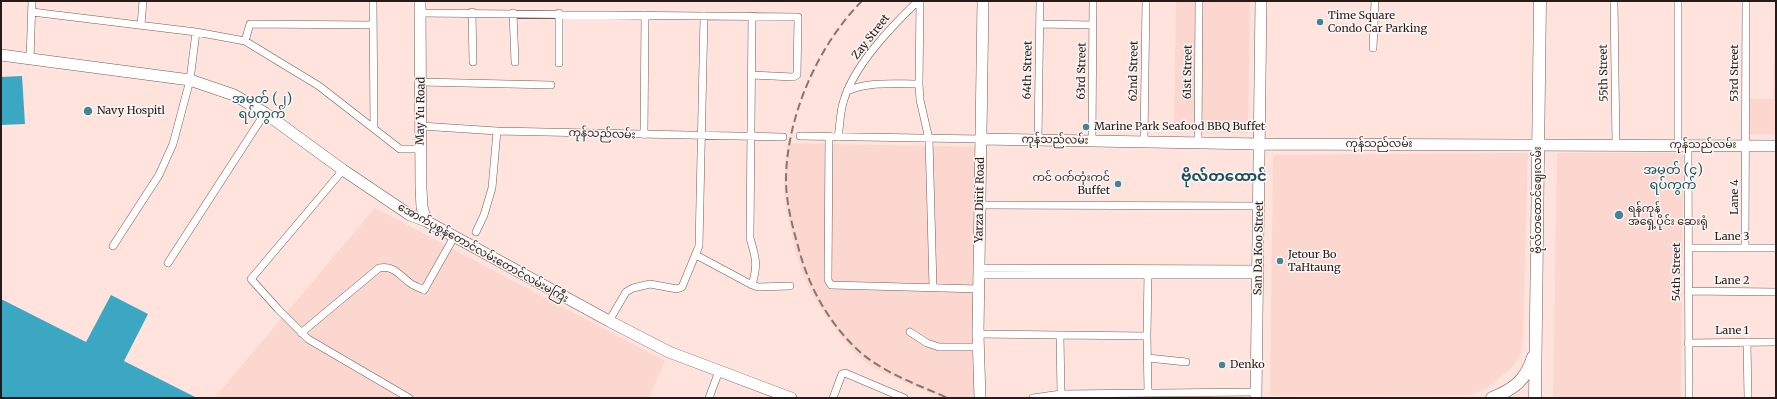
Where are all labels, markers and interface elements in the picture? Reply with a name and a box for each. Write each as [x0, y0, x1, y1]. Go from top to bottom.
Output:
place label: Time Square Condo Car Parking [1328, 9, 1427, 35]
street label: Zay Street [849, 12, 893, 62]
marker: Time Square Condo Car Parking [1315, 17, 1325, 27]
street label: 64th Street [1021, 40, 1035, 100]
street label: 62nd Street [1127, 41, 1141, 101]
street label: 63rd Street [1075, 42, 1089, 100]
street label: 55th Street [1597, 44, 1611, 102]
street label: 53rd Street [1728, 44, 1742, 102]
street label: 61st Street [1181, 45, 1195, 99]
street label: May Yu Road [414, 77, 428, 145]
district label: အမှတ် (၂) ရပ်ကွက် [232, 91, 292, 122]
place label: Navy Hospitl [97, 104, 165, 118]
marker: Navy Hospitl [82, 105, 94, 117]
place label: Marine Park Seafood BBQ Buffet [1094, 120, 1265, 134]
marker: Marine Park Seafood BBQ Buffet [1081, 122, 1091, 132]
street label: ကုန်သည်လမ်း [568, 126, 636, 142]
street label: ကုန်သည်လမ်း [1021, 133, 1089, 147]
street label: ကုန်သည်လမ်း [1346, 137, 1412, 151]
street label: ကုန်သည်လမ်း [1670, 138, 1736, 152]
street label: ဗိုလ်တထောင်ဈေးလမ်း [1531, 146, 1545, 254]
street label: Yarza Dirit Road [973, 157, 987, 243]
district label: အမှတ် (၄) ရပ်ကွက် [1643, 162, 1703, 193]
district label: ဗိုလ်တထောင် [1181, 168, 1267, 186]
place label: ကင် ဝက်တုံးကင် Buffet [1032, 171, 1110, 197]
marker: ကင် ဝက်တုံးကင် Buffet [1113, 179, 1123, 189]
street label: Lane 4 [1728, 179, 1742, 215]
street label: အောက်ပုစွန်တောင်လမ်းတောင်လမ်းမကြီး [395, 200, 571, 306]
street label: San Da Koo Street [1252, 201, 1266, 295]
place label: ရန်ကုန် အရှေ့ပိုင်း ဆေးရုံ [1628, 202, 1708, 228]
marker: ရန်ကုန် အရှေ့ပိုင်း ဆေးရုံ [1613, 209, 1625, 221]
street label: Lane 3 [1715, 230, 1749, 244]
street label: 54th Street [1670, 243, 1684, 301]
place label: Jetour Bo TaHtaung [1288, 248, 1341, 274]
marker: Jetour Bo TaHtaung [1275, 256, 1285, 266]
street label: Lane 2 [1714, 274, 1750, 288]
street label: Lane 1 [1715, 324, 1749, 338]
place label: Denko [1230, 358, 1265, 372]
marker: Denko [1217, 360, 1227, 370]

